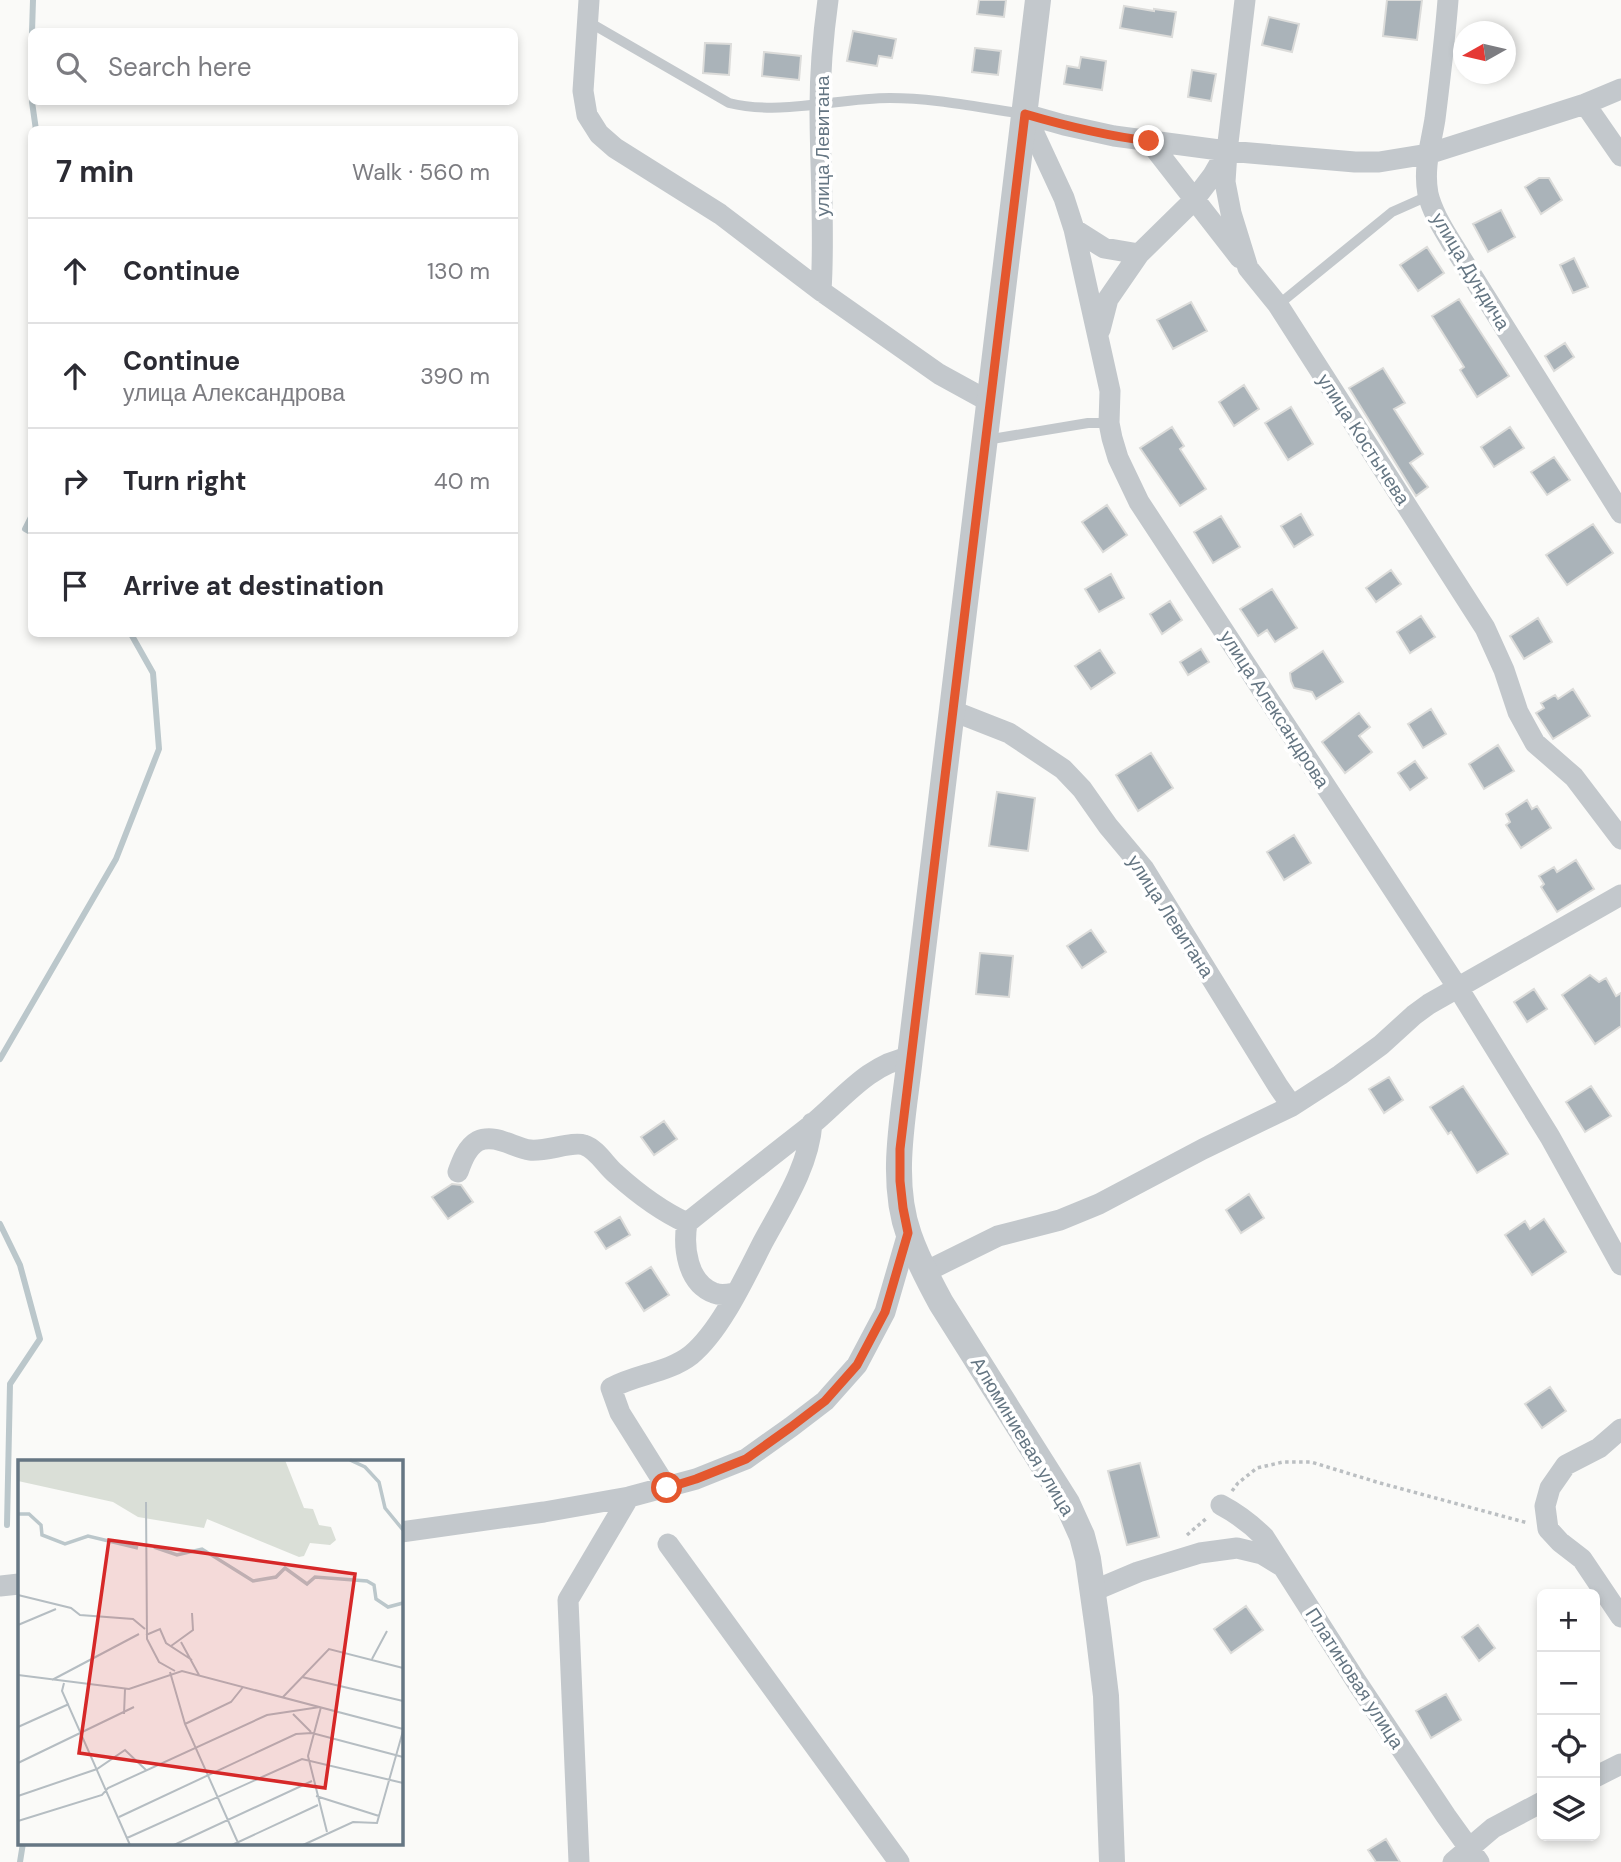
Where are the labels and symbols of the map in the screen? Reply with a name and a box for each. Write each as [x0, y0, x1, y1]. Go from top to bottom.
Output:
north arrow [1453, 21, 1516, 84]
street label: улица Левитана [810, 75, 835, 217]
route end [1133, 125, 1164, 156]
street label: улица Дундича [1426, 208, 1516, 335]
street label: улица Костычева [1312, 369, 1416, 510]
street label: улица Александрова [1214, 626, 1335, 793]
street label: улица Левитана [1122, 850, 1220, 983]
street label: Алюминиевая улица [965, 1352, 1080, 1521]
inset map [18, 1460, 402, 1844]
route start [651, 1472, 682, 1503]
street label: Платиновая улица [1300, 1603, 1410, 1754]

